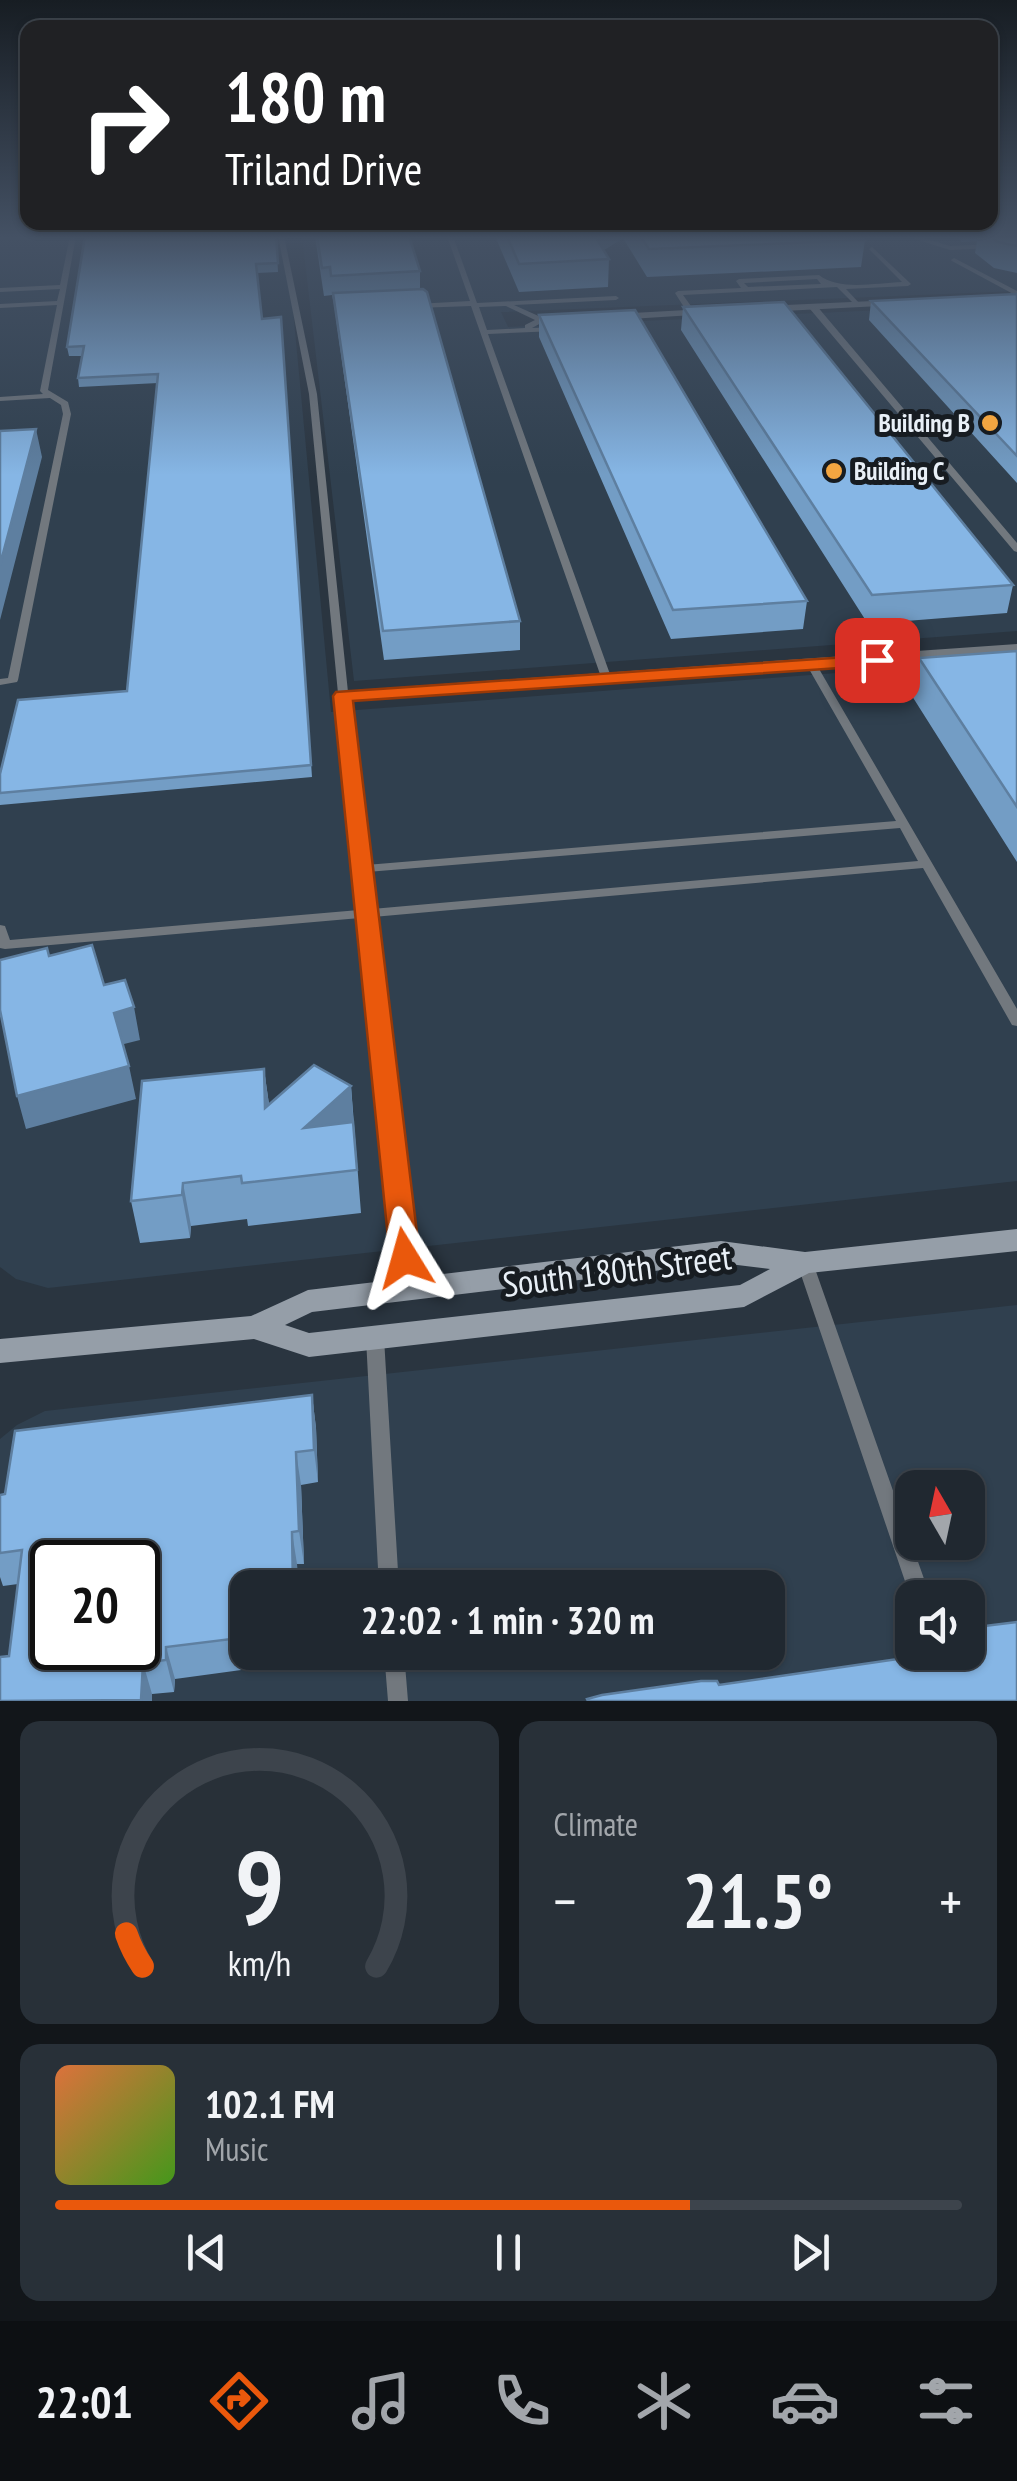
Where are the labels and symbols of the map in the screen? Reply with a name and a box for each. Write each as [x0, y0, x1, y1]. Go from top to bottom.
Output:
place label: Building B [878, 407, 970, 439]
marker: Building B [979, 412, 1001, 434]
place label: Building C [854, 455, 945, 487]
marker: Building C [823, 460, 845, 482]
pin [835, 618, 920, 703]
position arrow [353, 1206, 457, 1310]
street label: South 180th Street [500, 1233, 734, 1307]
north arrow [895, 1470, 985, 1560]
speed limit sign: 20 [30, 1540, 160, 1670]

